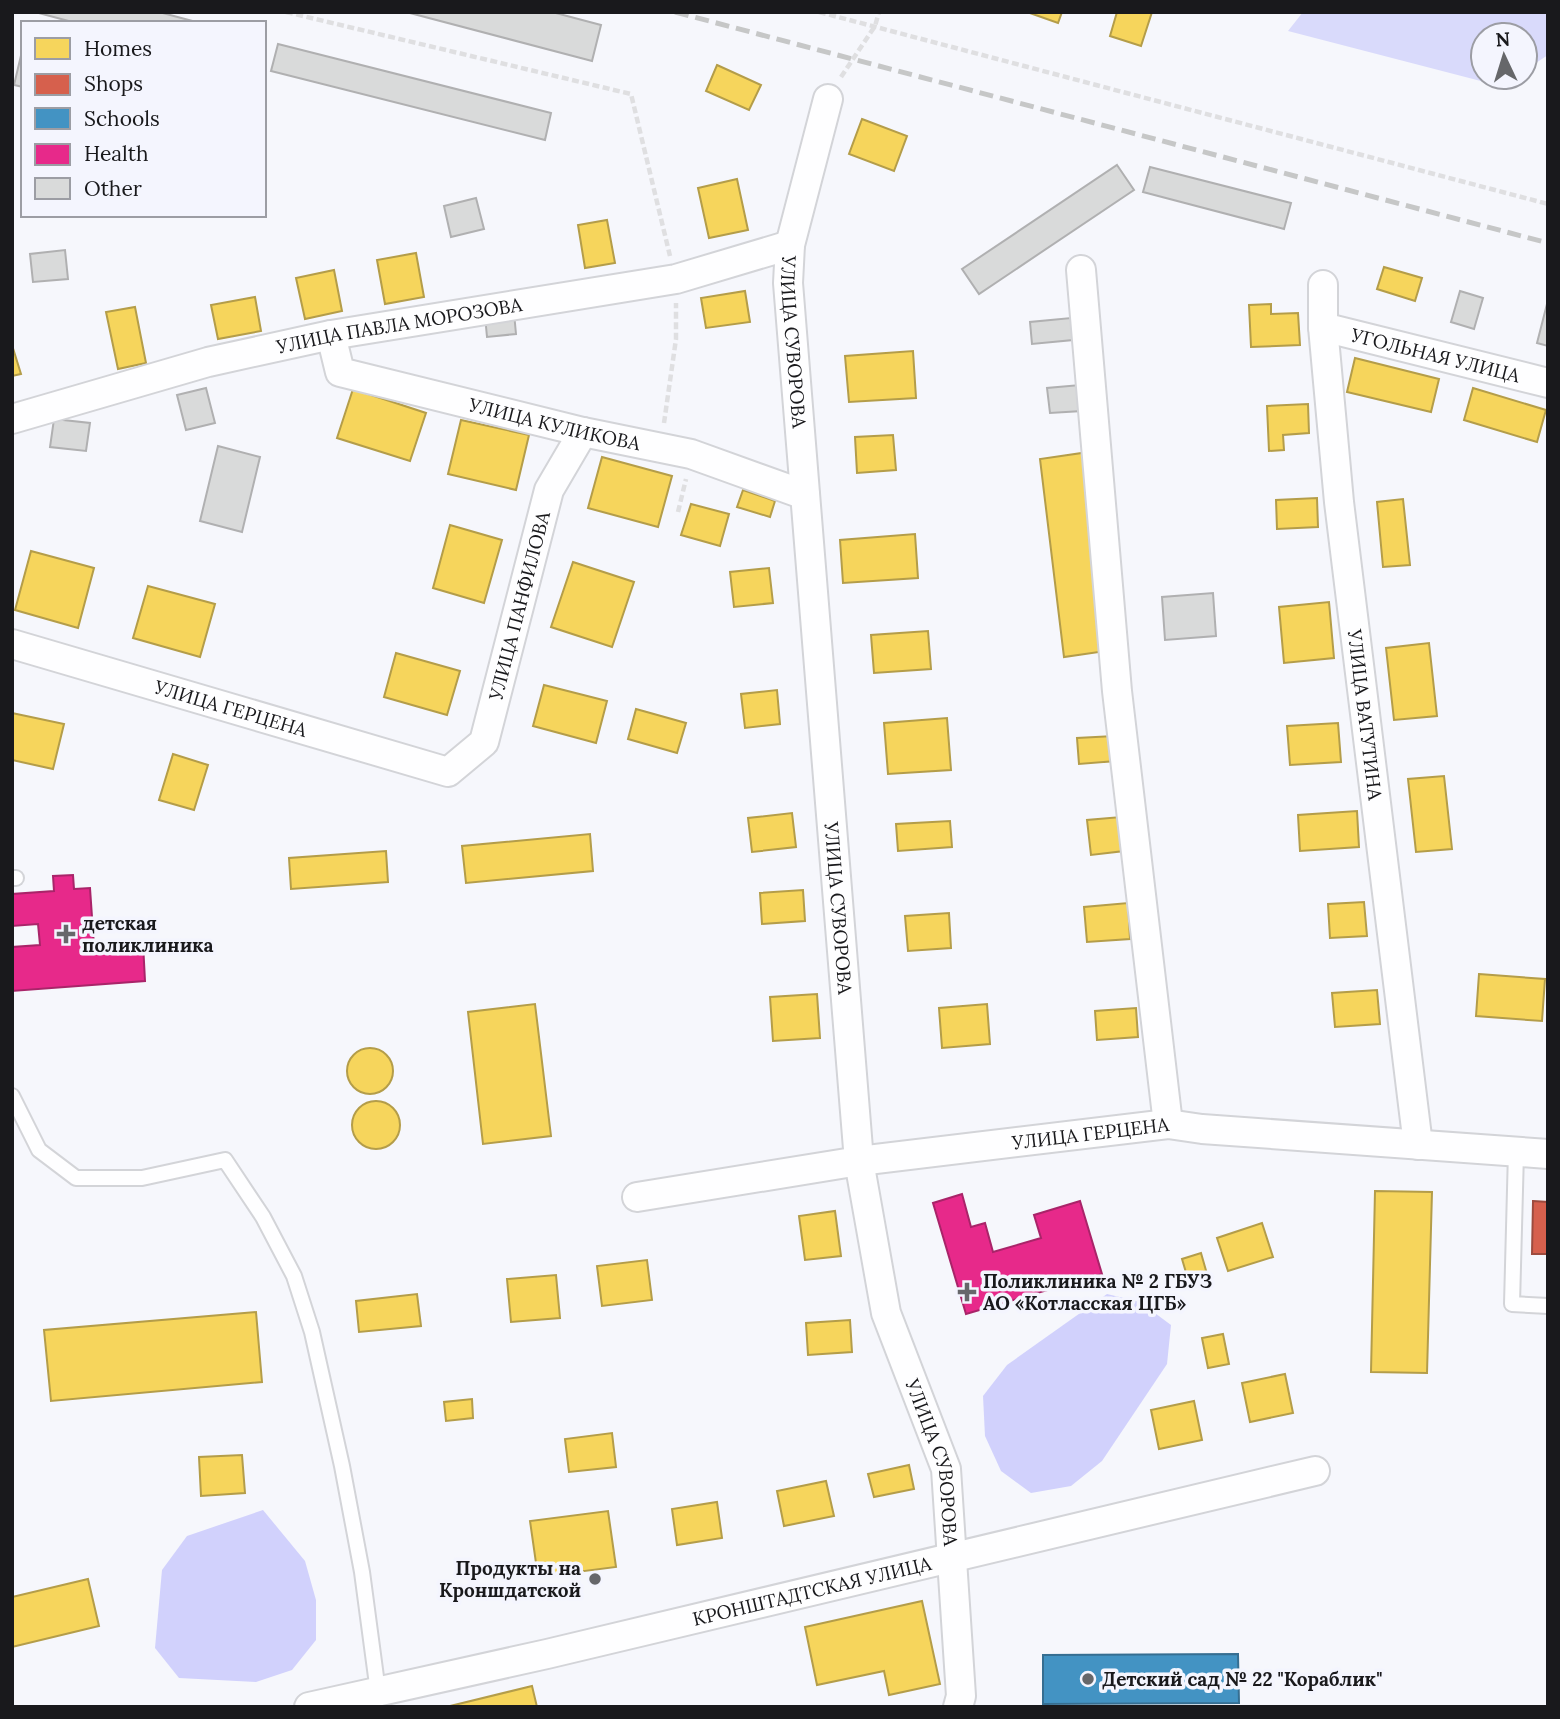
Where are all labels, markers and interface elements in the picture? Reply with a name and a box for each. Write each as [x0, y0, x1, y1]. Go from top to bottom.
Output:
legend [21, 21, 266, 217]
north arrow [1469, 21, 1539, 91]
text: N [1495, 27, 1511, 52]
text: Homes [84, 35, 152, 62]
text: Shops [84, 70, 143, 97]
text: Schools [84, 105, 160, 132]
text: Health [84, 140, 149, 167]
text: Other [84, 175, 142, 202]
street label: УЛИЦА СУВОРОВА [776, 254, 812, 430]
street label: УЛИЦА ПАВЛА МОРОЗОВА [273, 292, 525, 359]
street label: УГОЛЬНАЯ УЛИЦА [1348, 322, 1523, 388]
street label: УЛИЦА КУЛИКОВА [466, 392, 644, 456]
street label: УЛИЦА ПАНФИЛОВА [483, 508, 555, 704]
street label: УЛИЦА ВАТУТИНА [1343, 627, 1388, 803]
street label: УЛИЦА ГЕРЦЕНА [151, 674, 311, 742]
street label: УЛИЦА СУВОРОВА [820, 820, 858, 996]
place label: детская поликлиника [82, 911, 213, 957]
marker: детская поликлиника [56, 924, 76, 944]
street label: УЛИЦА ГЕРЦЕНА [1010, 1112, 1171, 1155]
place label: Поликлиника № 2 ГБУЗ АО «Котласская ЦГБ» [983, 1269, 1212, 1315]
marker: Поликлиника № 2 ГБУЗ АО «Котласская ЦГБ» [957, 1282, 977, 1302]
street label: УЛИЦА СУВОРОВА [900, 1374, 963, 1548]
street label: КРОНШТАДТСКАЯ УЛИЦА [690, 1551, 934, 1631]
place label: Продукты на Кроншдатской [439, 1556, 581, 1602]
marker: Продукты на Кроншдатской [587, 1571, 603, 1587]
place label: Детский сад № 22 "Кораблик" [1102, 1667, 1382, 1691]
marker: Детский сад № 22 "Кораблик" [1080, 1671, 1096, 1687]

